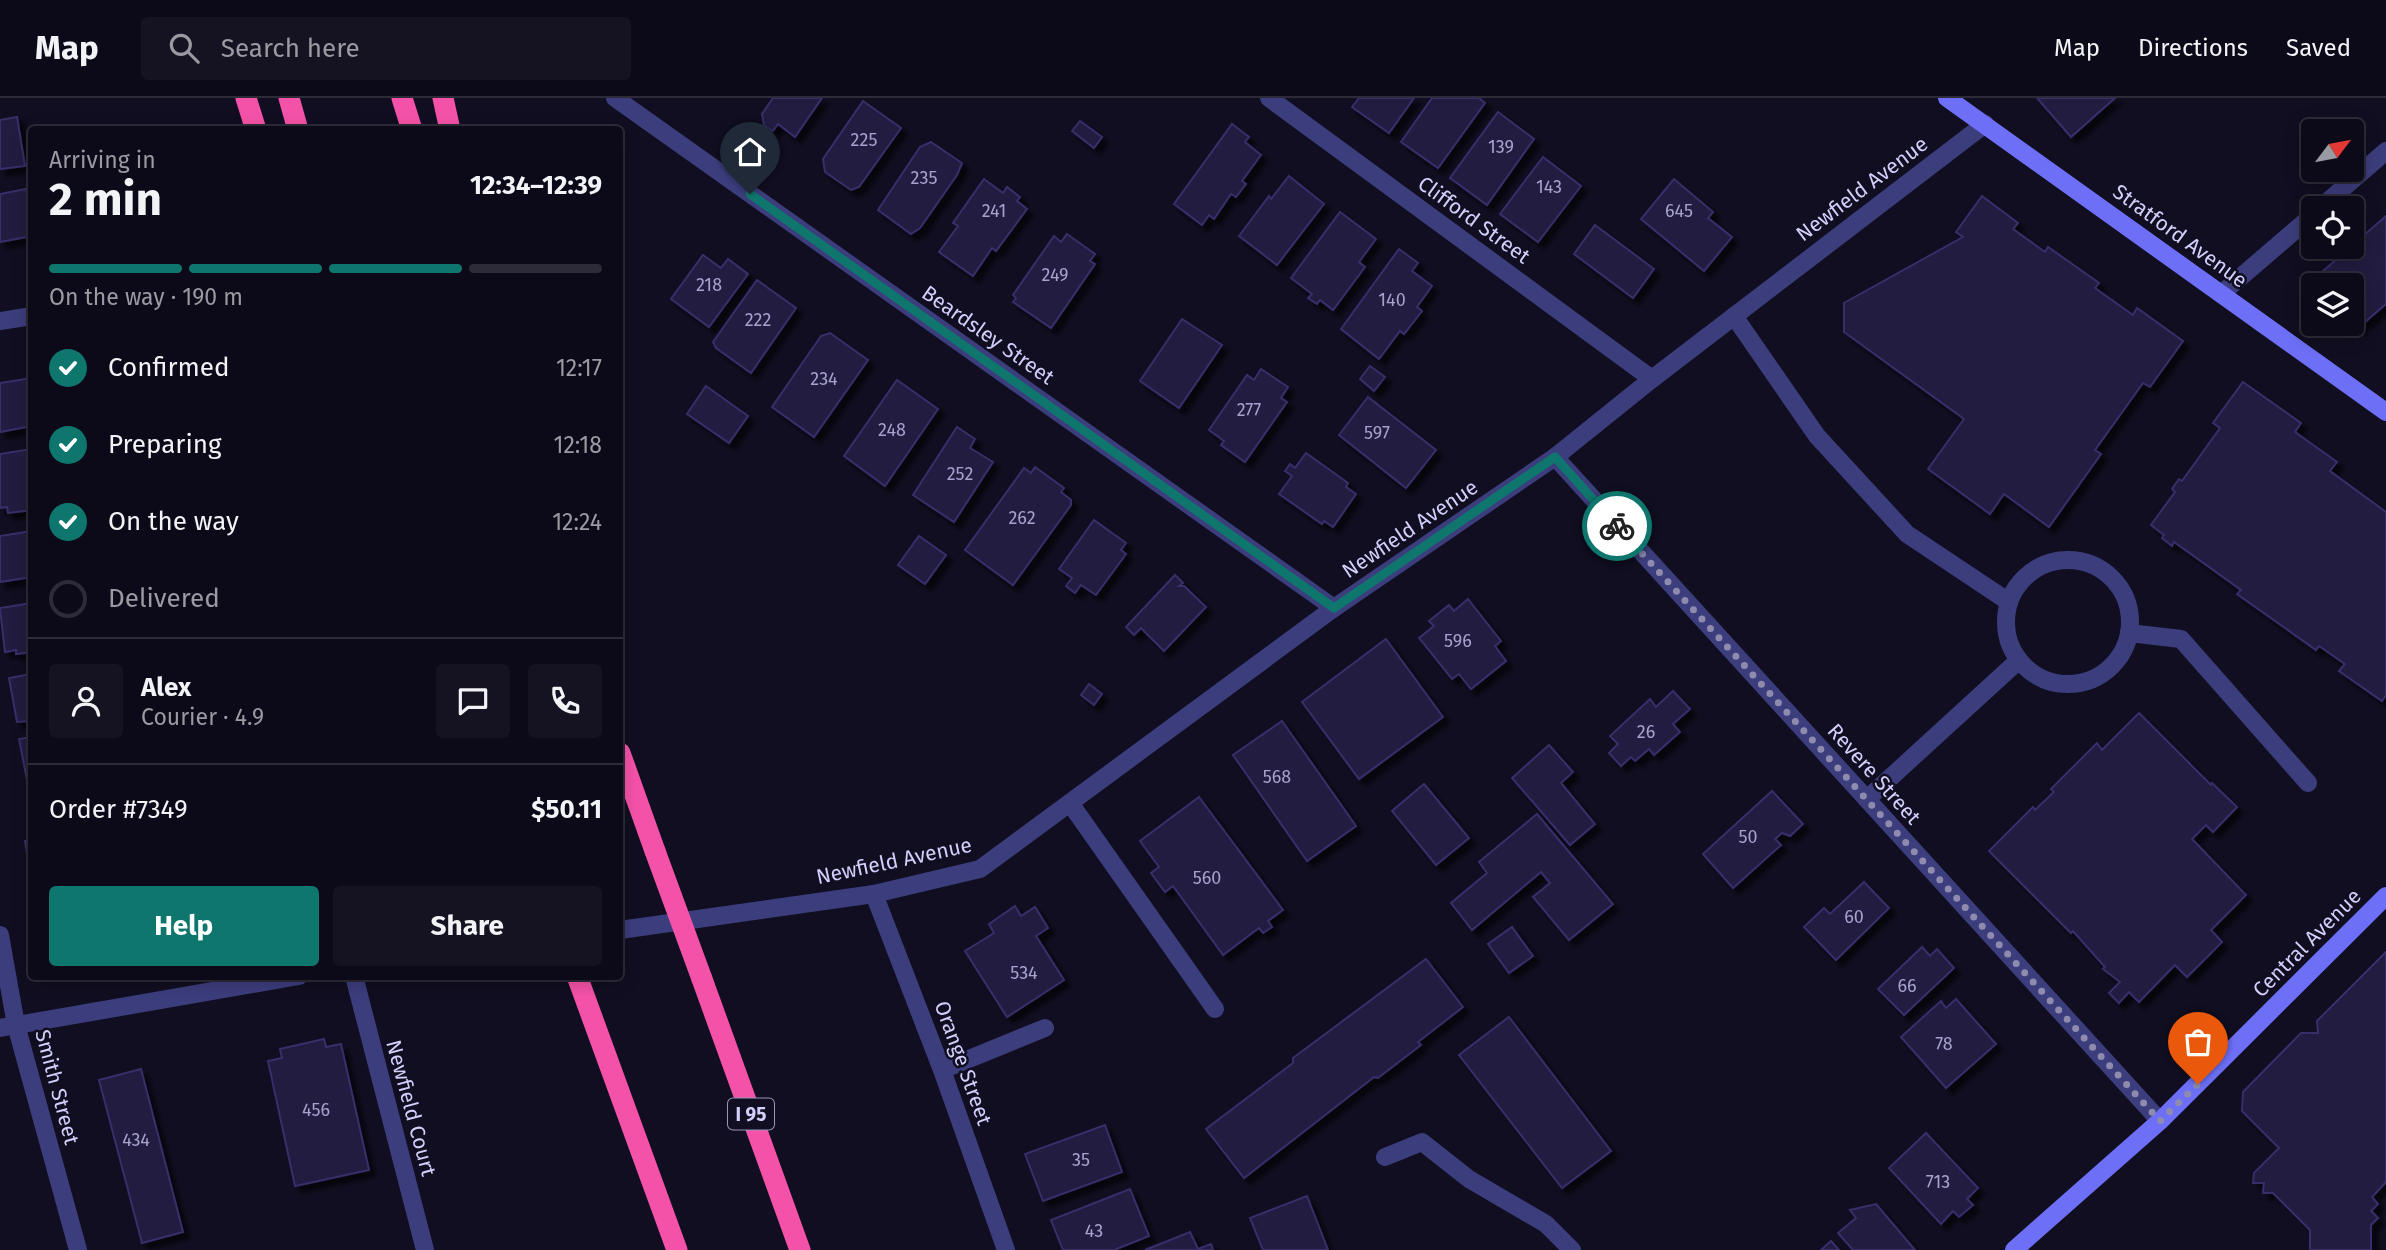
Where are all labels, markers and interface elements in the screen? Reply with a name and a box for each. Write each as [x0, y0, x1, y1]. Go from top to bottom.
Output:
search box [141, 17, 631, 80]
text: Map [35, 28, 99, 68]
icon: search [165, 29, 203, 67]
text: Search here [221, 33, 360, 64]
text: Map [2054, 34, 2100, 62]
text: Directions [2138, 34, 2248, 62]
text: Saved [2286, 34, 2351, 62]
north arrow [2301, 119, 2364, 182]
map controls [2301, 119, 2364, 336]
pin [720, 122, 780, 194]
house number: 225 [851, 129, 877, 151]
street label: Newfield Avenue [1791, 131, 1933, 247]
icon: home [731, 133, 769, 171]
house number: 139 [1488, 136, 1514, 158]
text: Arriving in [49, 146, 156, 174]
house number: 235 [911, 167, 937, 189]
text: 12:34–12:39 [470, 170, 602, 201]
street label: Clifford Street [1413, 171, 1536, 270]
text: 2 min [49, 172, 162, 227]
house number: 143 [1536, 176, 1562, 198]
street label: Stratford Avenue [2108, 179, 2252, 293]
button: locate [2301, 196, 2364, 259]
house number: 241 [982, 200, 1006, 222]
house number: 645 [1665, 200, 1693, 222]
house number: 249 [1041, 264, 1069, 286]
button: layers [2301, 273, 2364, 336]
house number: 218 [696, 274, 722, 296]
street label: Beardsley Street [917, 280, 1060, 390]
text: On the way · 190 m [49, 283, 243, 311]
house number: 140 [1378, 289, 1406, 311]
house number: 222 [745, 309, 771, 331]
icon: check [49, 349, 87, 387]
text: Confirmed [108, 352, 229, 383]
text: 12:17 [556, 354, 602, 382]
house number: 234 [810, 368, 838, 390]
house number: 277 [1237, 399, 1261, 421]
house number: 248 [878, 419, 906, 441]
house number: 597 [1364, 422, 1390, 444]
icon: check [49, 426, 87, 464]
text: Preparing [108, 429, 221, 460]
text: 12:18 [553, 431, 602, 459]
house number: 252 [947, 463, 973, 485]
street label: Newfield Avenue [1337, 474, 1483, 584]
courier [1582, 491, 1652, 561]
icon: check [49, 503, 87, 541]
text: On the way [108, 506, 239, 537]
house number: 262 [1008, 507, 1036, 529]
icon: bike [1598, 507, 1636, 545]
text: 12:24 [552, 508, 602, 536]
text: Delivered [108, 583, 220, 614]
house number: 596 [1444, 630, 1472, 652]
button: person [49, 664, 123, 738]
button: chat [436, 664, 510, 738]
button: phone [528, 664, 602, 738]
text: Alex [141, 672, 191, 703]
text: Courier · 4.9 [141, 703, 264, 731]
street label: Revere Street [1822, 718, 1926, 830]
house number: 26 [1637, 721, 1655, 743]
house number: 568 [1263, 766, 1291, 788]
text: Order #7349 [49, 794, 188, 825]
text: $50.11 [531, 794, 602, 825]
house number: 50 [1738, 826, 1758, 848]
street label: Newfield Avenue [814, 832, 974, 890]
house number: 560 [1193, 867, 1221, 889]
street label: Central Avenue [2247, 883, 2367, 1003]
button: Help [49, 886, 319, 966]
button: Share [333, 886, 602, 966]
house number: 60 [1844, 906, 1864, 928]
house number: 534 [1010, 962, 1038, 984]
house number: 66 [1897, 975, 1917, 997]
street label: Orange Street [929, 997, 998, 1129]
pin [2168, 1012, 2228, 1084]
icon: bag [2179, 1023, 2217, 1061]
street label: Smith Street [29, 1027, 85, 1148]
house number: 78 [1935, 1033, 1953, 1055]
street label: Newfield Court [380, 1037, 442, 1179]
road number: I 95 [728, 1098, 774, 1130]
house number: 456 [302, 1099, 330, 1121]
house number: 434 [122, 1129, 150, 1151]
house number: 35 [1072, 1149, 1090, 1171]
house number: 713 [1926, 1171, 1950, 1193]
house number: 43 [1085, 1220, 1103, 1242]

